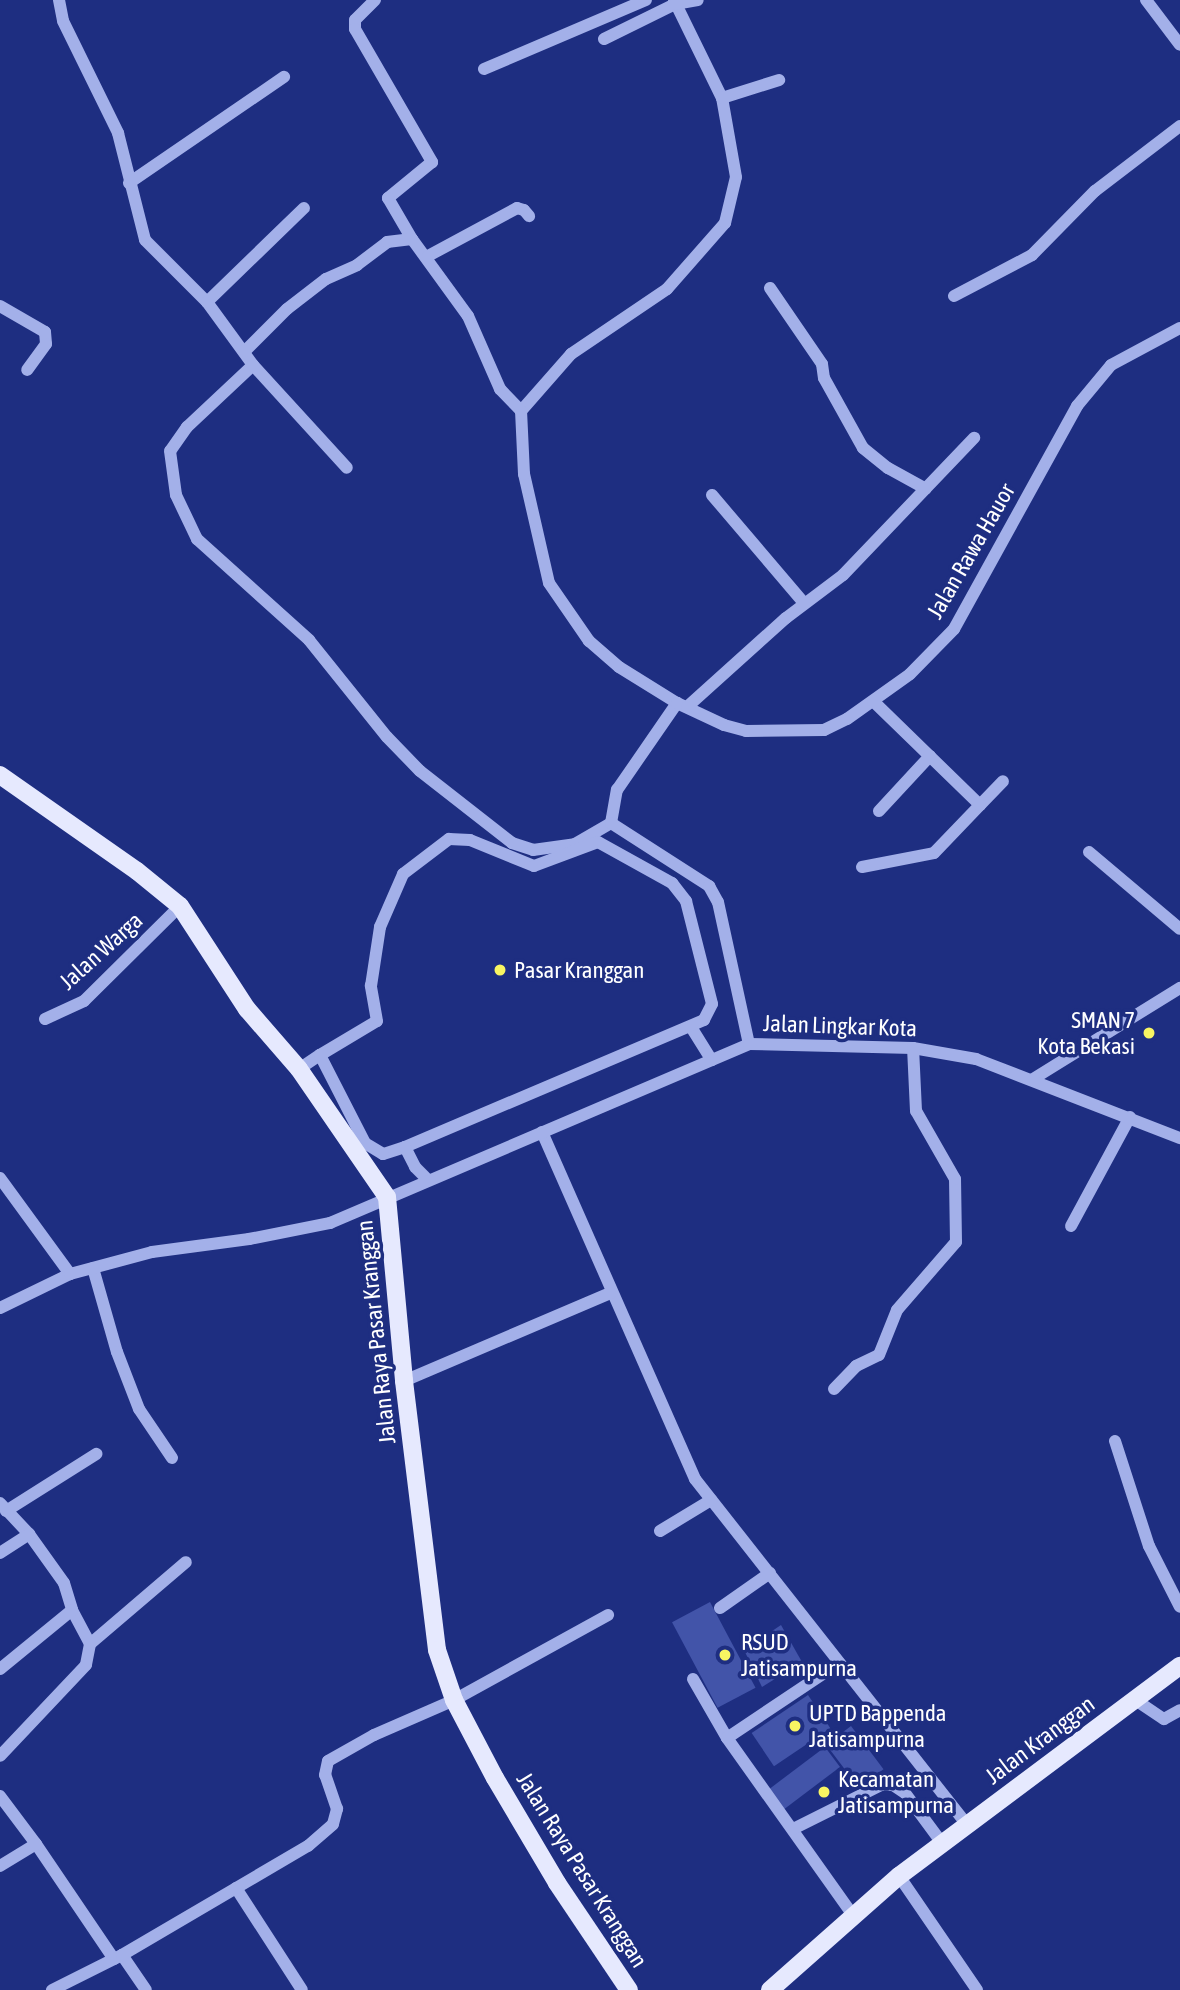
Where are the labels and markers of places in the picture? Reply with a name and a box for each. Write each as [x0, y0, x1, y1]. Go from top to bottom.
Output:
place label: Pasar Kranggan [514, 956, 644, 984]
marker: Pasar Kranggan [492, 962, 508, 978]
place label: SMAN 7 Kota Bekasi [1037, 1006, 1135, 1060]
marker: SMAN 7 Kota Bekasi [1141, 1025, 1157, 1041]
place label: RSUD Jatisampurna [741, 1628, 857, 1682]
marker: RSUD Jatisampurna [715, 1645, 735, 1665]
place label: UPTD Bappenda Jatisampurna [809, 1699, 947, 1753]
marker: UPTD Bappenda Jatisampurna [787, 1718, 803, 1734]
place label: Kecamatan Jatisampurna [838, 1765, 954, 1819]
marker: Kecamatan Jatisampurna [816, 1784, 832, 1800]

